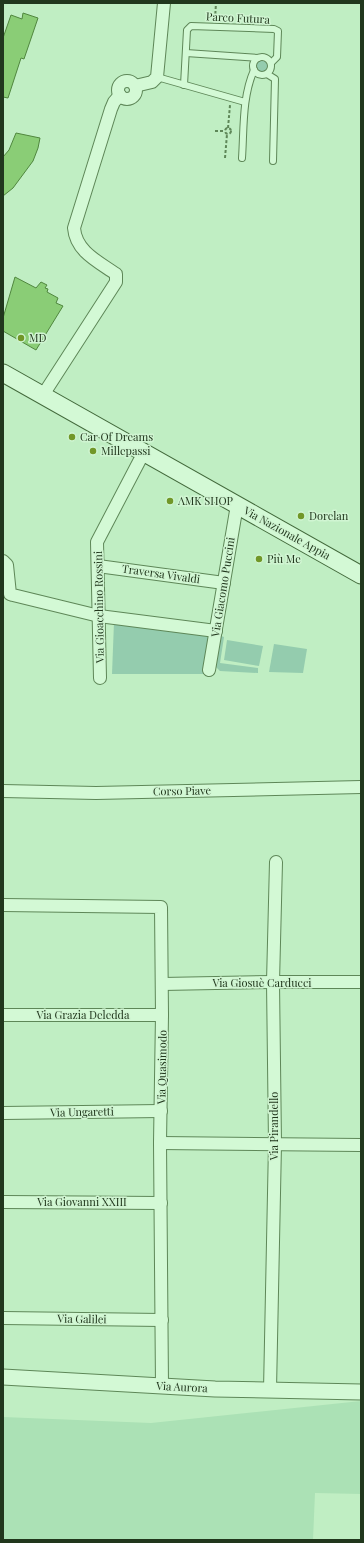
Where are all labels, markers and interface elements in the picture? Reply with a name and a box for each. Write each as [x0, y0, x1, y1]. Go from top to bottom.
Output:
street label: Parco Futura [206, 8, 271, 27]
place label: MD [29, 330, 47, 345]
marker: MD [16, 333, 26, 343]
place label: Car Of Dreams [80, 429, 153, 444]
marker: Car Of Dreams [67, 432, 77, 442]
place label: Millepassi [101, 443, 150, 458]
marker: Millepassi [88, 446, 98, 456]
place label: AMK SHOP [177, 493, 233, 508]
marker: AMK SHOP [165, 496, 175, 506]
street label: Via Nazionale Appia [240, 502, 334, 563]
place label: Dorelan [309, 508, 349, 523]
marker: Dorelan [296, 511, 306, 521]
street label: Via Giacomo Puccini [207, 536, 238, 639]
street label: Via Gioacchino Rossini [90, 551, 107, 664]
place label: Più Me [267, 551, 301, 566]
marker: Più Me [254, 554, 264, 564]
street label: Traversa Vivaldi [121, 561, 201, 586]
street label: Corso Piave [153, 782, 212, 799]
street label: Via Giosuè Carducci [212, 975, 311, 990]
street label: Via Grazia Deledda [36, 1007, 130, 1022]
street label: Via Quasimodo [153, 1030, 170, 1105]
street label: Via Pirandello [266, 1092, 281, 1161]
street label: Via Ungaretti [49, 1103, 114, 1120]
street label: Via Giovanni XXIII [36, 1194, 127, 1209]
street label: Via Galilei [56, 1311, 107, 1326]
street label: Via Aurora [155, 1378, 209, 1395]

